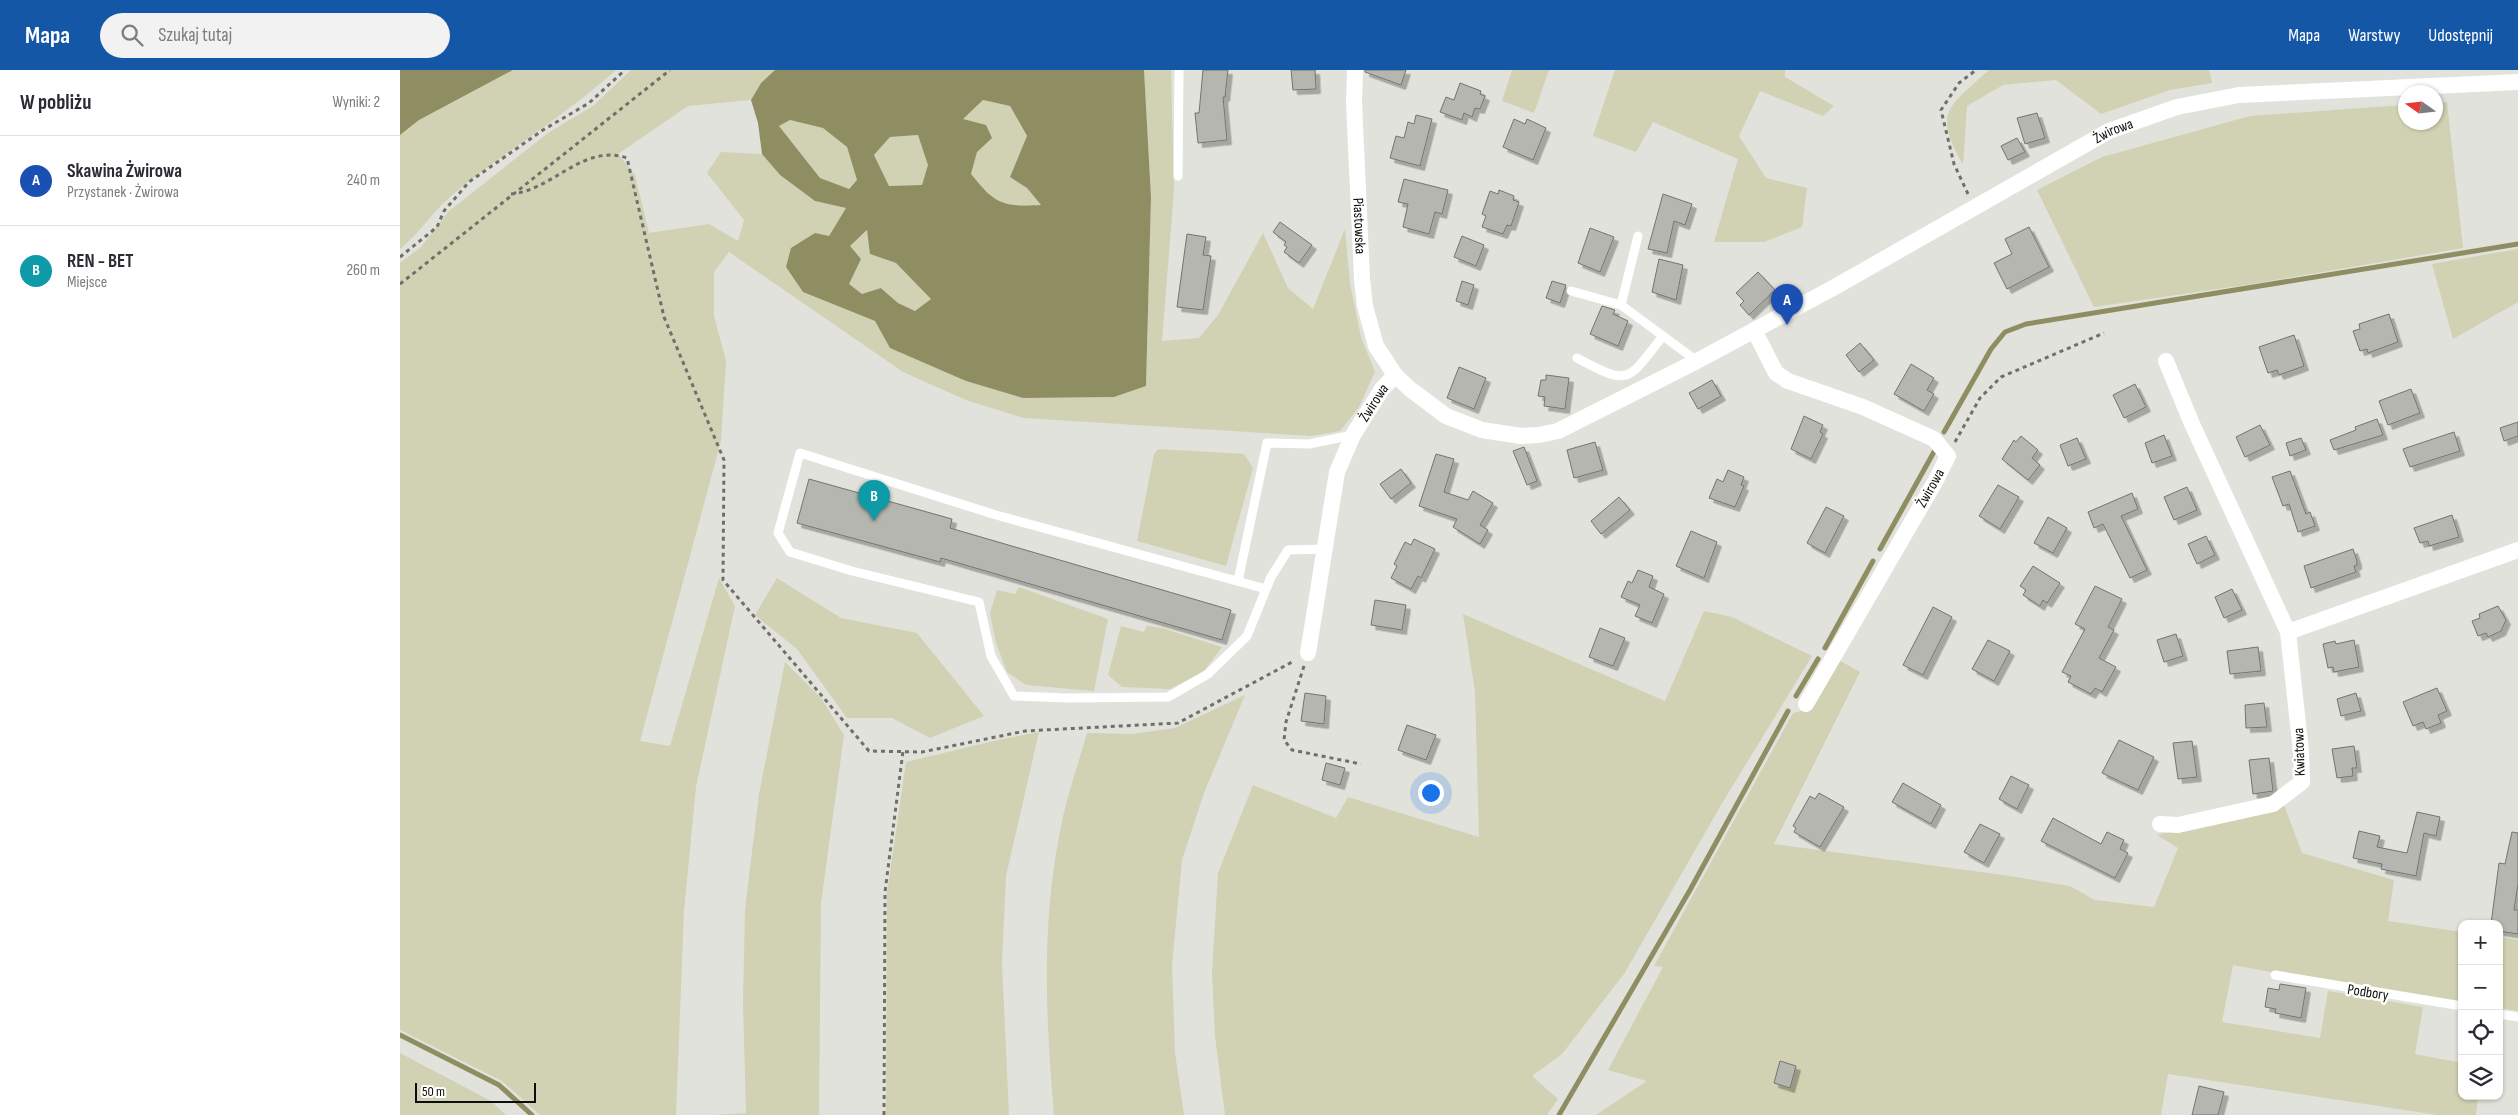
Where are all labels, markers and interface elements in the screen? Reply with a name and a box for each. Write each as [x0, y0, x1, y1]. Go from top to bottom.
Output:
search box [100, 13, 450, 58]
text: Mapa [25, 21, 70, 50]
icon: search [118, 21, 146, 49]
text: Szukaj tutaj [158, 24, 232, 47]
text: Mapa [2288, 25, 2320, 46]
text: Warstwy [2348, 25, 2400, 46]
text: Udostępnij [2428, 25, 2493, 46]
north arrow [2398, 85, 2443, 130]
text: W pobliżu [20, 90, 91, 115]
text: Wyniki: 2 [332, 93, 380, 112]
street label: Żwirowa [2090, 114, 2136, 148]
text: Skawina Żwirowa [67, 160, 182, 183]
text: A [32, 171, 40, 190]
text: 240 m [347, 171, 380, 190]
text: Przystanek · Żwirowa [67, 183, 179, 202]
street label: Piastowska [1348, 197, 1370, 255]
text: REN - BET [67, 250, 133, 273]
text: B [32, 261, 40, 280]
text: 260 m [346, 261, 380, 280]
text: Miejsce [67, 273, 107, 292]
pin: A [1771, 284, 1803, 325]
street label: Żwirowa [1355, 379, 1393, 425]
street label: Żwirowa [1912, 465, 1949, 511]
pin: B [858, 480, 890, 521]
street label: Kwiatowa [2289, 727, 2310, 776]
your location [1418, 780, 1444, 806]
map controls [2458, 920, 2503, 1100]
button: + [2458, 920, 2503, 965]
button: − [2458, 965, 2503, 1010]
street label: Podbory [2346, 980, 2390, 1005]
button: locate [2458, 1010, 2503, 1055]
button: layers [2458, 1055, 2503, 1100]
scale bar [415, 1080, 536, 1103]
text: 50 m [422, 1083, 445, 1100]

